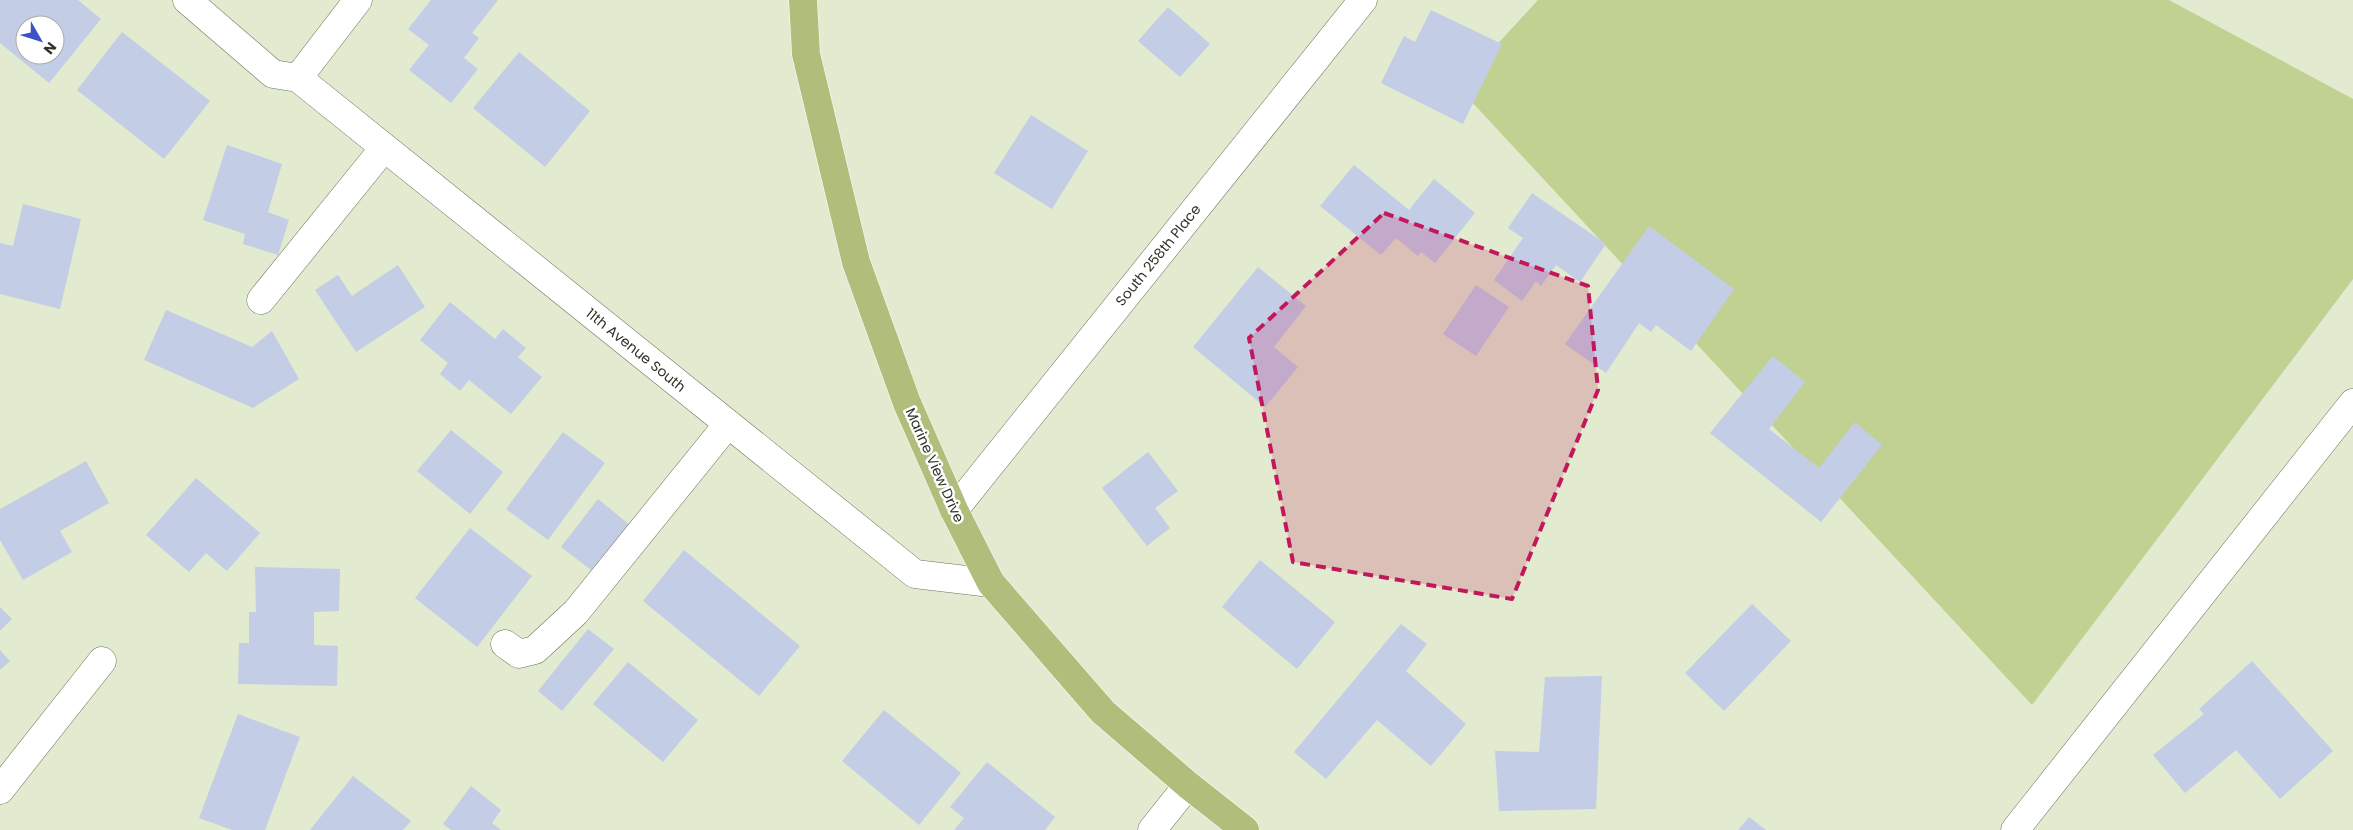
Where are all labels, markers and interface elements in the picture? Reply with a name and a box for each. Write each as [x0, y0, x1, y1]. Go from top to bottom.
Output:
north arrow [15, 15, 65, 65]
text: N [39, 38, 61, 59]
street label: South 258th Place [1111, 200, 1205, 310]
street label: 11th Avenue South [582, 303, 690, 397]
street label: Marine View Drive [901, 405, 969, 526]

